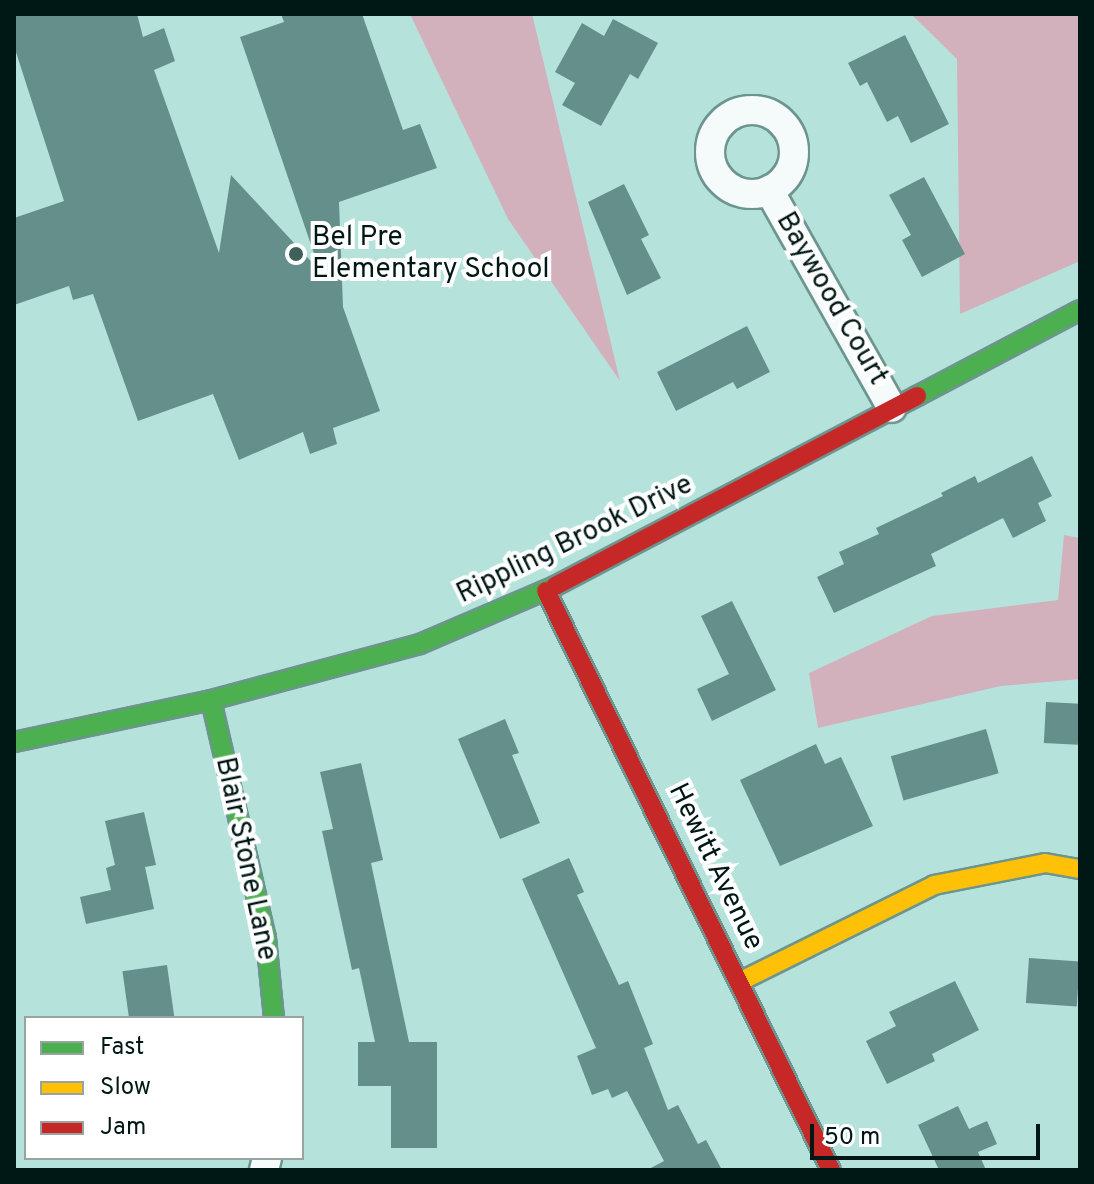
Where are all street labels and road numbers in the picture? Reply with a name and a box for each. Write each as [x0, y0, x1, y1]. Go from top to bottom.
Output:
street label: Baywood Court [768, 207, 894, 391]
street label: Rippling Brook Drive [452, 468, 698, 612]
street label: Blair Stone Lane [207, 754, 283, 964]
street label: Hewitt Avenue [660, 778, 770, 956]

